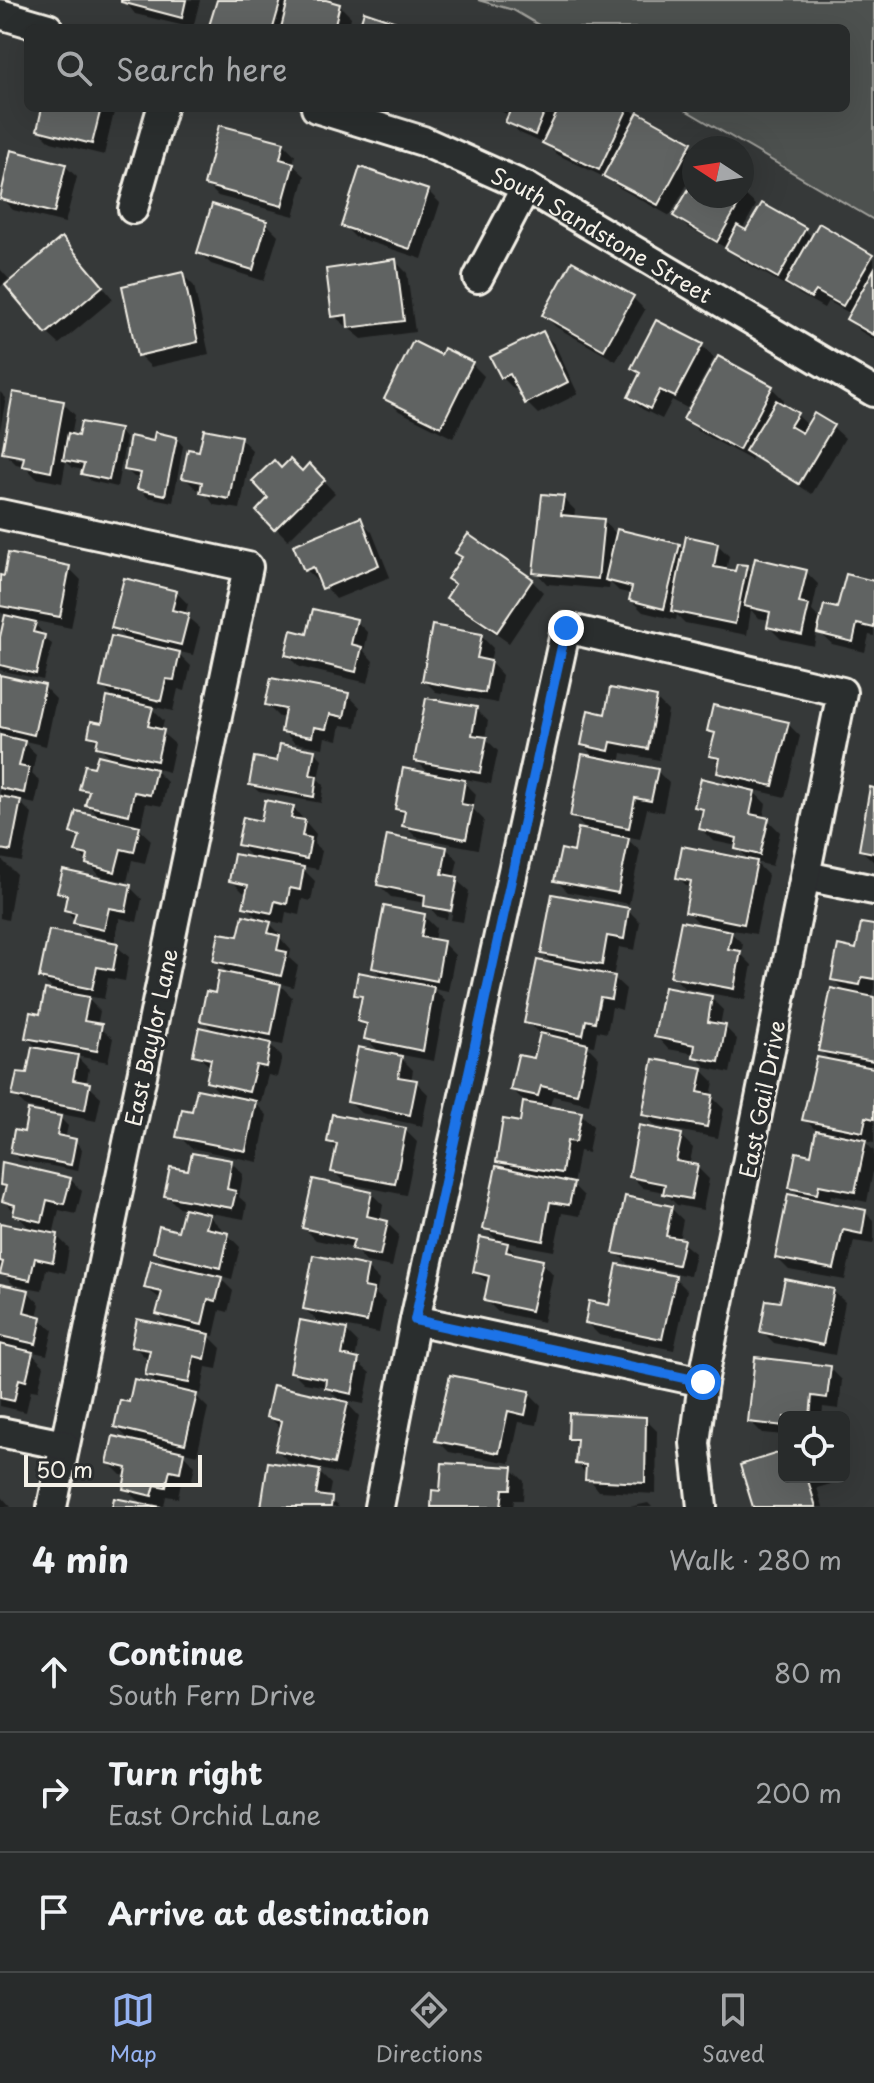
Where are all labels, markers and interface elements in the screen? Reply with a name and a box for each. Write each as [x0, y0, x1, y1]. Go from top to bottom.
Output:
search box [24, 24, 850, 112]
icon: search [52, 46, 96, 90]
text: Search here [116, 46, 288, 91]
north arrow [682, 136, 754, 208]
street label: South Sandstone Street [486, 157, 719, 310]
route end [548, 610, 584, 646]
street label: East Baylor Lane [115, 945, 185, 1129]
street label: East Gail Drive [730, 1017, 792, 1181]
route start [685, 1364, 721, 1400]
map controls [778, 1411, 850, 1483]
button: locate [778, 1411, 850, 1483]
scale bar [24, 1451, 202, 1487]
text: 50 m [36, 1452, 93, 1485]
text: 4 min [32, 1533, 129, 1585]
text: Walk · 280 m [669, 1540, 842, 1579]
text: Continue [108, 1630, 243, 1675]
icon: ahead [32, 1650, 76, 1694]
text: 80 m [774, 1653, 842, 1692]
text: South Fern Drive [108, 1675, 316, 1714]
text: Turn right [108, 1750, 263, 1795]
icon: right [32, 1770, 76, 1814]
text: 200 m [755, 1773, 842, 1812]
text: East Orchid Lane [108, 1795, 321, 1834]
icon: arrive [32, 1890, 76, 1934]
text: Arrive at destination [108, 1890, 430, 1935]
tab: Map [110, 1988, 157, 2069]
tab: Directions [376, 1988, 483, 2069]
tab: Saved [702, 1988, 764, 2069]

